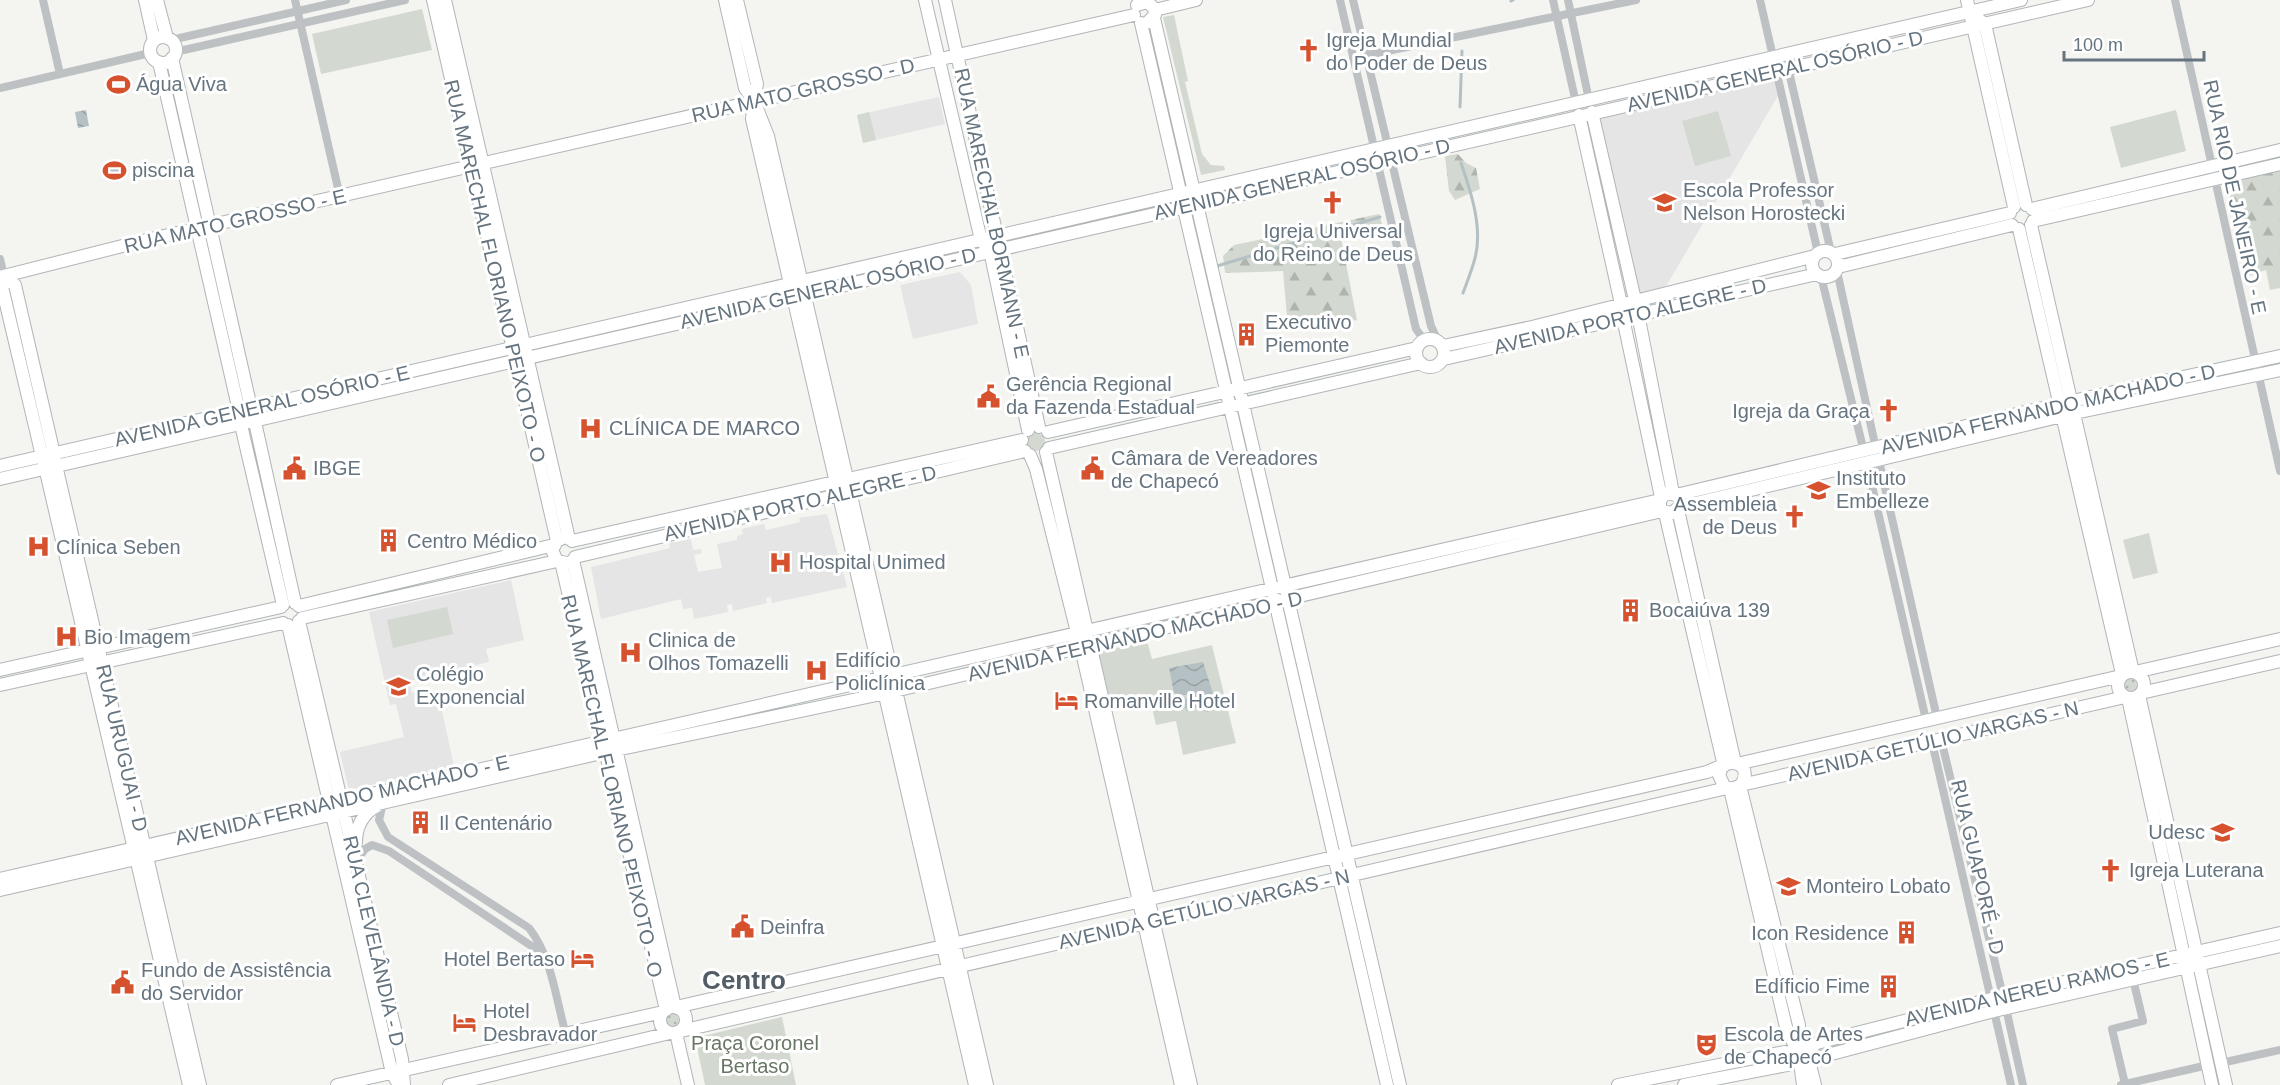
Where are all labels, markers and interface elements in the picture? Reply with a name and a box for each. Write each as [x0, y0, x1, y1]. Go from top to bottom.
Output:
scale bar [2064, 24, 2204, 62]
street label: AVENIDA GENERAL OSÓRIO - D [1625, 26, 1925, 116]
place label: Igreja Mundial do Poder de Deus [1326, 29, 1487, 74]
text: 100 m [2073, 35, 2123, 55]
church icon: Igreja Mundial do Poder de Deus [1295, 38, 1321, 64]
street label: RUA MATO GROSSO - D [689, 54, 917, 126]
street label: RUA MARECHAL BORMANN - E [950, 66, 1034, 360]
sports icon: Água Viva [105, 71, 131, 97]
place label: Água Viva [136, 73, 228, 95]
street label: RUA MARECHAL FLORIANO PEIXOTO - O [440, 77, 550, 465]
street label: RUA RIO DE JANEIRO - E [2199, 78, 2271, 316]
street label: AVENIDA GENERAL OSÓRIO - D [1152, 134, 1452, 224]
sports icon: piscina [101, 157, 127, 183]
place label: piscina [132, 159, 195, 181]
place label: Escola Professor Nelson Horostecki [1683, 179, 1845, 224]
street label: RUA MATO GROSSO - E [122, 185, 348, 257]
school or university icon: Escola Professor Nelson Horostecki [1652, 189, 1678, 215]
church icon: Igreja Universal do Reino de Deus [1320, 190, 1346, 216]
place label: Igreja Universal do Reino de Deus [1253, 220, 1413, 265]
street label: AVENIDA GENERAL OSÓRIO - D [678, 243, 978, 333]
street label: AVENIDA PORTO ALEGRE - D [1492, 274, 1768, 358]
place label: Executivo Piemonte [1265, 311, 1352, 356]
building icon: Executivo Piemonte [1234, 321, 1260, 347]
street label: AVENIDA FERNANDO MACHADO - D [1878, 360, 2218, 458]
street label: AVENIDA GENERAL OSÓRIO - E [112, 361, 412, 451]
place label: Gerência Regional da Fazenda Estadual [1006, 373, 1195, 418]
public building icon: Gerência Regional da Fazenda Estadual [975, 383, 1001, 409]
church icon: Igreja da Graça [1875, 398, 1901, 424]
place label: Igreja da Graça [1732, 400, 1871, 422]
hospital icon: CLÍNICA DE MARCO [578, 415, 604, 441]
place label: CLÍNICA DE MARCO [609, 417, 800, 439]
place label: Câmara de Vereadores de Chapecó [1111, 447, 1318, 492]
public building icon: IBGE [282, 455, 308, 481]
public building icon: Câmara de Vereadores de Chapecó [1080, 456, 1106, 482]
place label: IBGE [313, 457, 361, 479]
street label: AVENIDA PORTO ALEGRE - D [662, 461, 938, 545]
place label: Instituto Embelleze [1836, 467, 1929, 512]
school or university icon: Instituto Embelleze [1805, 477, 1831, 503]
place label: Assembleia de Deus [1674, 493, 1778, 538]
church icon: Assembleia de Deus [1782, 503, 1808, 529]
building icon: Centro Médico [376, 528, 402, 554]
place label: Centro Médico [407, 530, 537, 552]
hospital icon: Clínica Seben [25, 534, 51, 560]
place label: Clínica Seben [56, 536, 181, 558]
hospital icon: Hospital Unimed [768, 549, 794, 575]
place label: Hospital Unimed [799, 551, 946, 573]
street label: AVENIDA FERNANDO MACHADO - D [965, 587, 1305, 685]
street label: RUA MARECHAL FLORIANO PEIXOTO - O [557, 592, 667, 980]
building icon: Bocaiúva 139 [1618, 597, 1644, 623]
place label: Bocaiúva 139 [1649, 599, 1770, 621]
hospital icon: Bio Imagem [53, 624, 79, 650]
place label: Bio Imagem [84, 626, 191, 648]
place label: Clinica de Olhos Tomazelli [648, 629, 789, 674]
hospital icon: Clinica de Olhos Tomazelli [617, 639, 643, 665]
place label: Edifício Policlínica [835, 649, 926, 694]
hospital icon: Edifício Policlínica [804, 658, 830, 684]
street label: RUA URUGUAI - D [92, 662, 152, 834]
place label: Colégio Exponencial [416, 663, 525, 708]
school or university icon: Colégio Exponencial [385, 673, 411, 699]
hotel icon: Romanville Hotel [1053, 688, 1079, 714]
place label: Romanville Hotel [1084, 690, 1235, 712]
street label: AVENIDA GETÚLIO VARGAS - N [1785, 697, 2081, 785]
street label: AVENIDA FERNANDO MACHADO - E [173, 751, 511, 849]
street label: RUA GUAPORÉ - D [1947, 777, 2009, 957]
building icon: Il Centenário [408, 810, 434, 836]
place label: Il Centenário [439, 812, 552, 834]
school or university icon: Udesc [2210, 819, 2236, 845]
place label: Udesc [2148, 821, 2205, 843]
street label: RUA CLEVELÂNDIA - D [339, 833, 409, 1049]
church icon: Igreja Luterana [2098, 857, 2124, 883]
place label: Igreja Luterana [2129, 859, 2264, 881]
street label: AVENIDA GETÚLIO VARGAS - N [1056, 865, 1352, 953]
school or university icon: Monteiro Lobato [1775, 873, 1801, 899]
place label: Monteiro Lobato [1806, 875, 1951, 897]
public building icon: Deinfra [729, 914, 755, 940]
place label: Deinfra [760, 916, 825, 938]
building icon: Icon Residence [1894, 920, 1920, 946]
place label: Icon Residence [1751, 922, 1889, 944]
hotel icon: Hotel Bertaso [570, 946, 596, 972]
place label: Hotel Bertaso [444, 948, 565, 970]
street label: AVENIDA NEREU RAMOS - E [1903, 948, 2171, 1030]
place label: Fundo de Assistência do Servidor [141, 959, 332, 1004]
district label: Centro [702, 965, 786, 995]
public building icon: Fundo de Assistência do Servidor [110, 969, 136, 995]
building icon: Edíficio Fime [1875, 973, 1901, 999]
place label: Edíficio Fime [1754, 975, 1870, 997]
place label: Hotel Desbravador [483, 1000, 598, 1045]
hotel icon: Hotel Desbravador [452, 1009, 478, 1035]
place label: Escola de Artes de Chapecó [1724, 1023, 1863, 1068]
park label: Praça Coronel Bertaso [691, 1032, 819, 1077]
theatre icon: Escola de Artes de Chapecó [1693, 1032, 1719, 1058]

